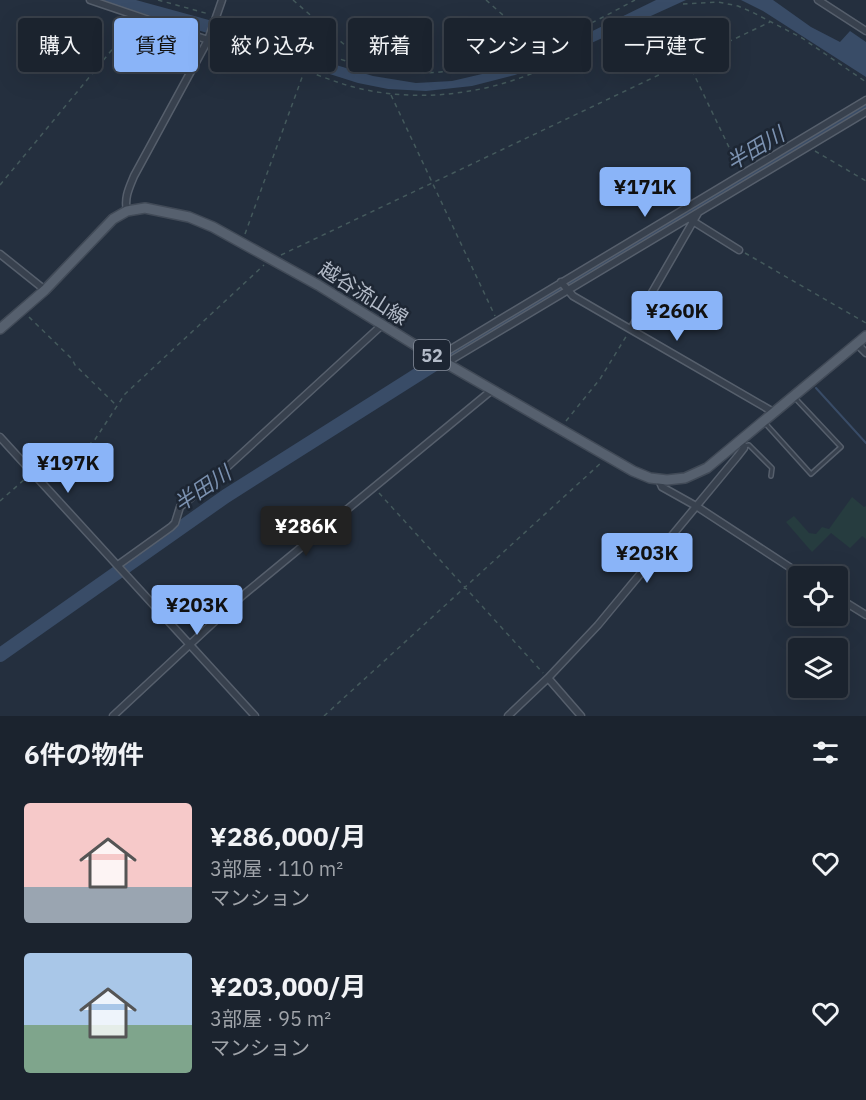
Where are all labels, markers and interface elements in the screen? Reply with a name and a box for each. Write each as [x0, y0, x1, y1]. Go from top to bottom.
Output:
chip: 購入 [18, 18, 102, 72]
chip: 賃貸 [114, 18, 198, 72]
chip: 絞り込み [210, 18, 336, 72]
chip: 新着 [348, 18, 432, 72]
chip: マンション [444, 18, 591, 72]
chip: 一戸建て [603, 18, 729, 72]
water label: 半田川 [721, 119, 791, 176]
pin: ¥171K [603, 167, 687, 218]
text: ¥171K [614, 173, 676, 200]
street label: 越谷流山線 [314, 255, 414, 331]
pin: ¥260K [635, 291, 719, 342]
text: ¥260K [646, 297, 708, 324]
road number: 52 [414, 340, 450, 370]
pin: ¥197K [26, 443, 110, 494]
text: ¥197K [37, 449, 99, 476]
water label: 半田川 [168, 458, 238, 517]
pin: ¥286K [264, 506, 348, 557]
text: ¥286K [275, 512, 337, 539]
pin: ¥203K [605, 533, 689, 584]
text: ¥203K [616, 539, 678, 566]
map controls [788, 566, 848, 698]
button: locate [788, 566, 848, 626]
pin: ¥203K [155, 585, 239, 636]
text: ¥203K [166, 591, 228, 618]
button: layers [788, 638, 848, 698]
icon: filters [809, 736, 842, 769]
text: 6件の物件 [24, 737, 144, 771]
text: ¥286,000/月 [210, 819, 367, 853]
icon: home [72, 827, 144, 899]
icon: heart [809, 847, 842, 880]
text: 3部屋 · 110 m² [210, 855, 343, 882]
text: マンション [210, 884, 310, 911]
text: ¥203,000/月 [210, 969, 367, 1003]
icon: home [72, 977, 144, 1049]
icon: heart [809, 997, 842, 1030]
text: 3部屋 · 95 m² [210, 1005, 331, 1032]
text: マンション [210, 1034, 310, 1061]

